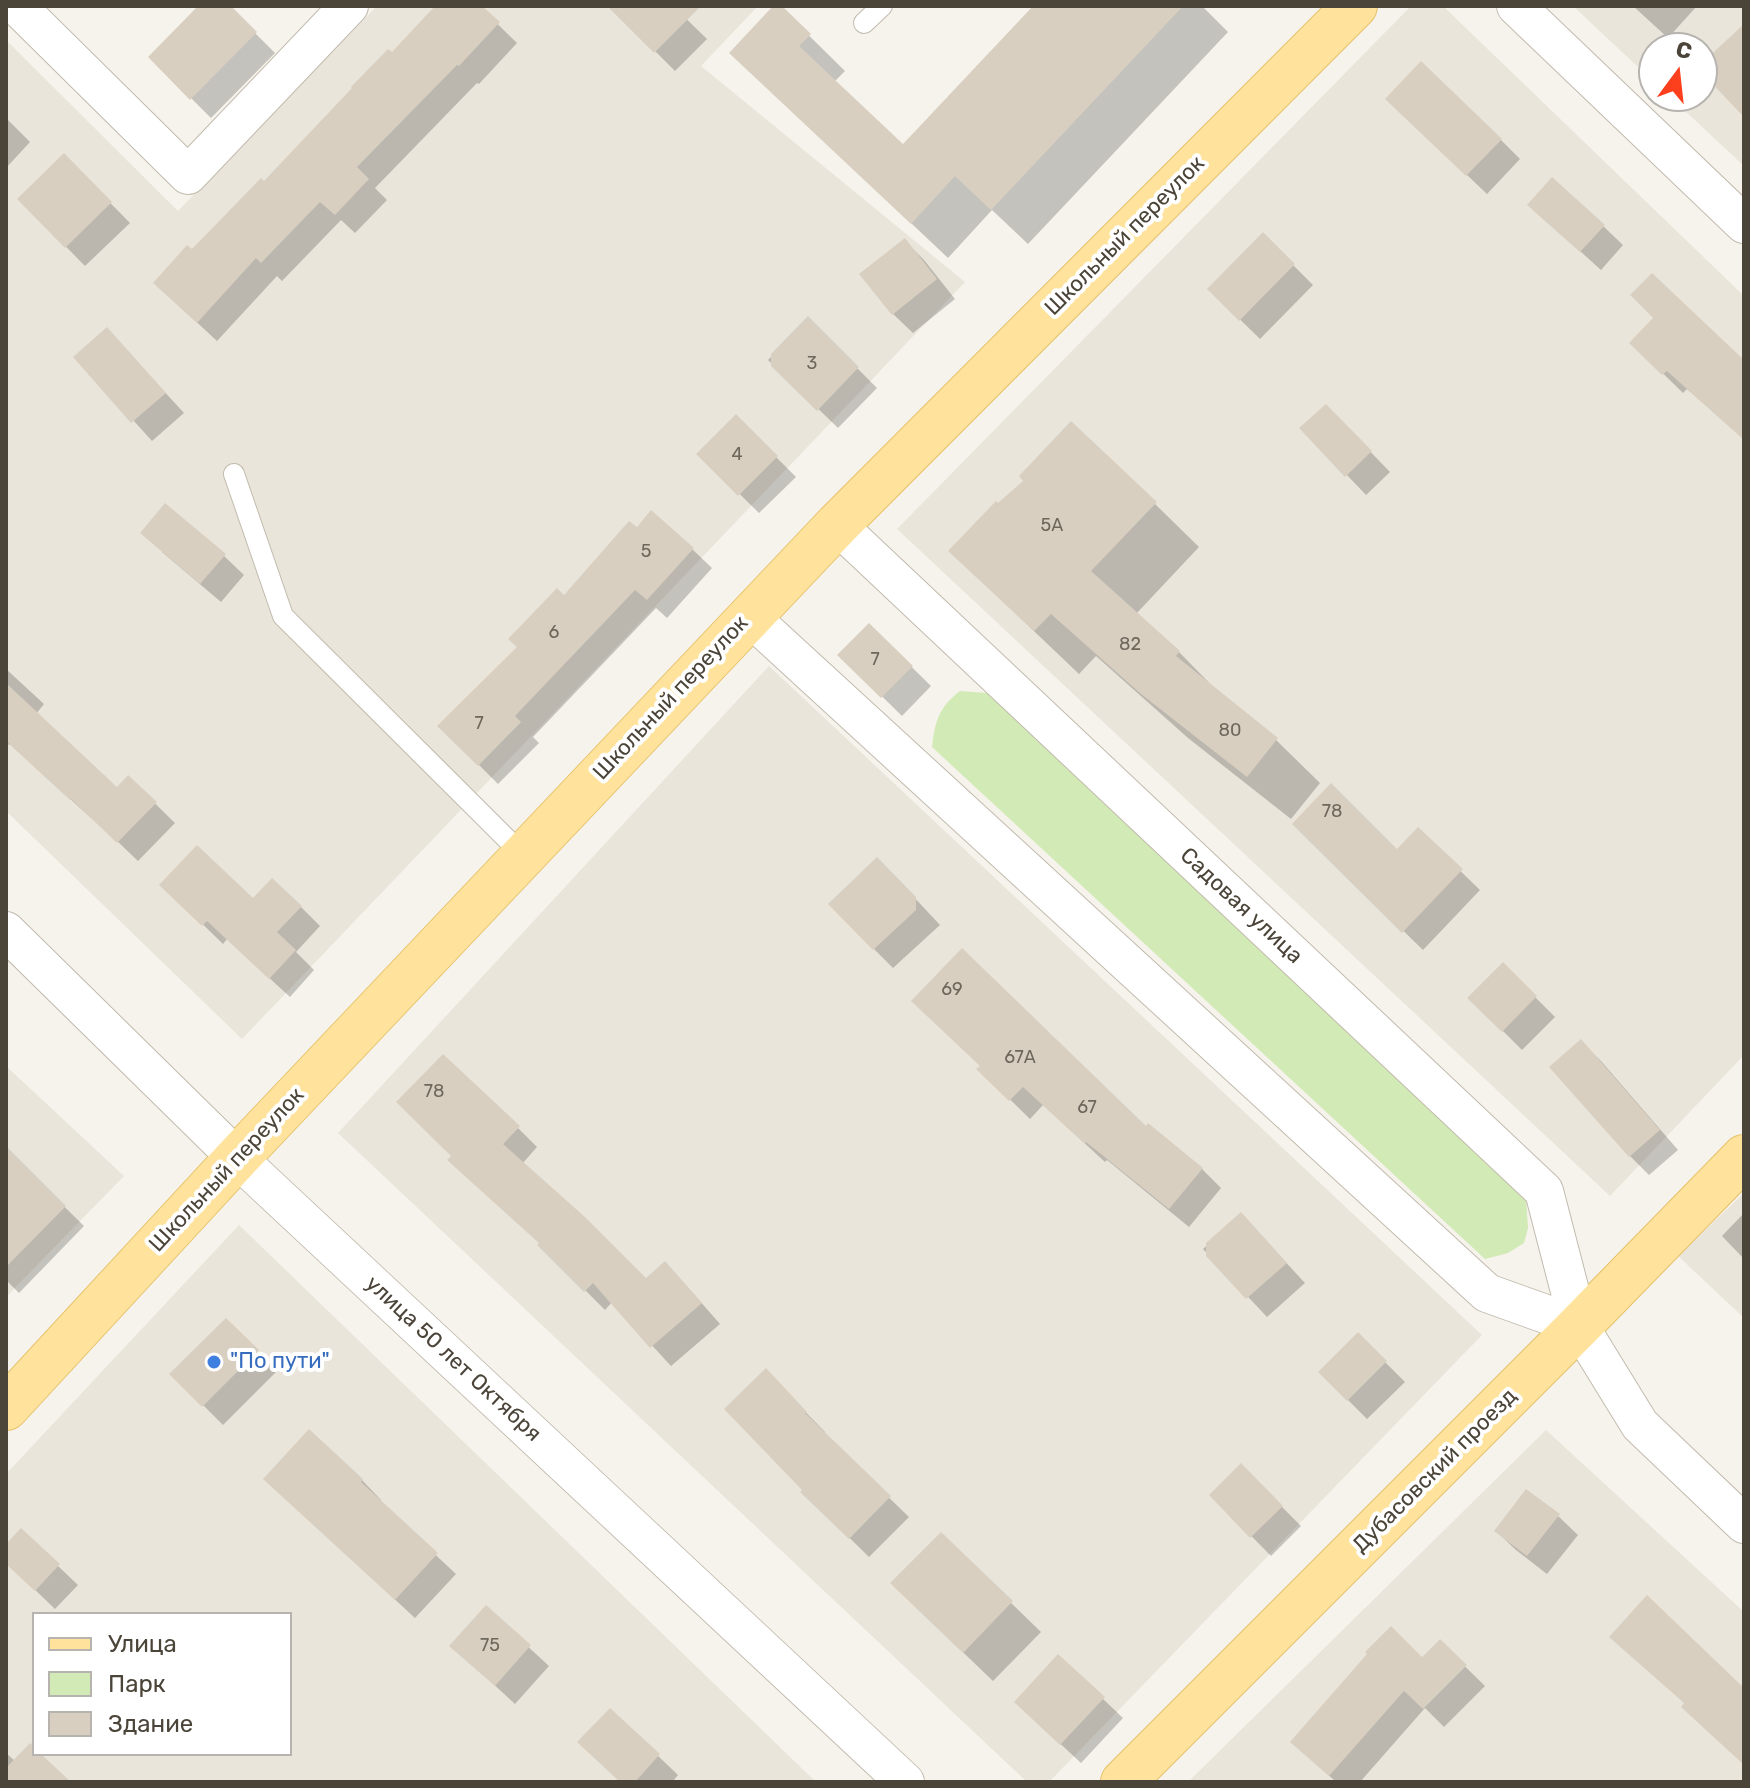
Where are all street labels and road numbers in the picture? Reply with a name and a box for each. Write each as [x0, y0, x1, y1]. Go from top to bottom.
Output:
street label: Школьный переулок [1040, 151, 1210, 321]
street label: Школьный переулок [588, 610, 754, 786]
street label: Садовая улица [1174, 843, 1308, 969]
street label: Школьный переулок [144, 1082, 310, 1258]
street label: улица 50 лет Октября [360, 1271, 546, 1447]
street label: Дубасовский проезд [1347, 1383, 1523, 1559]

